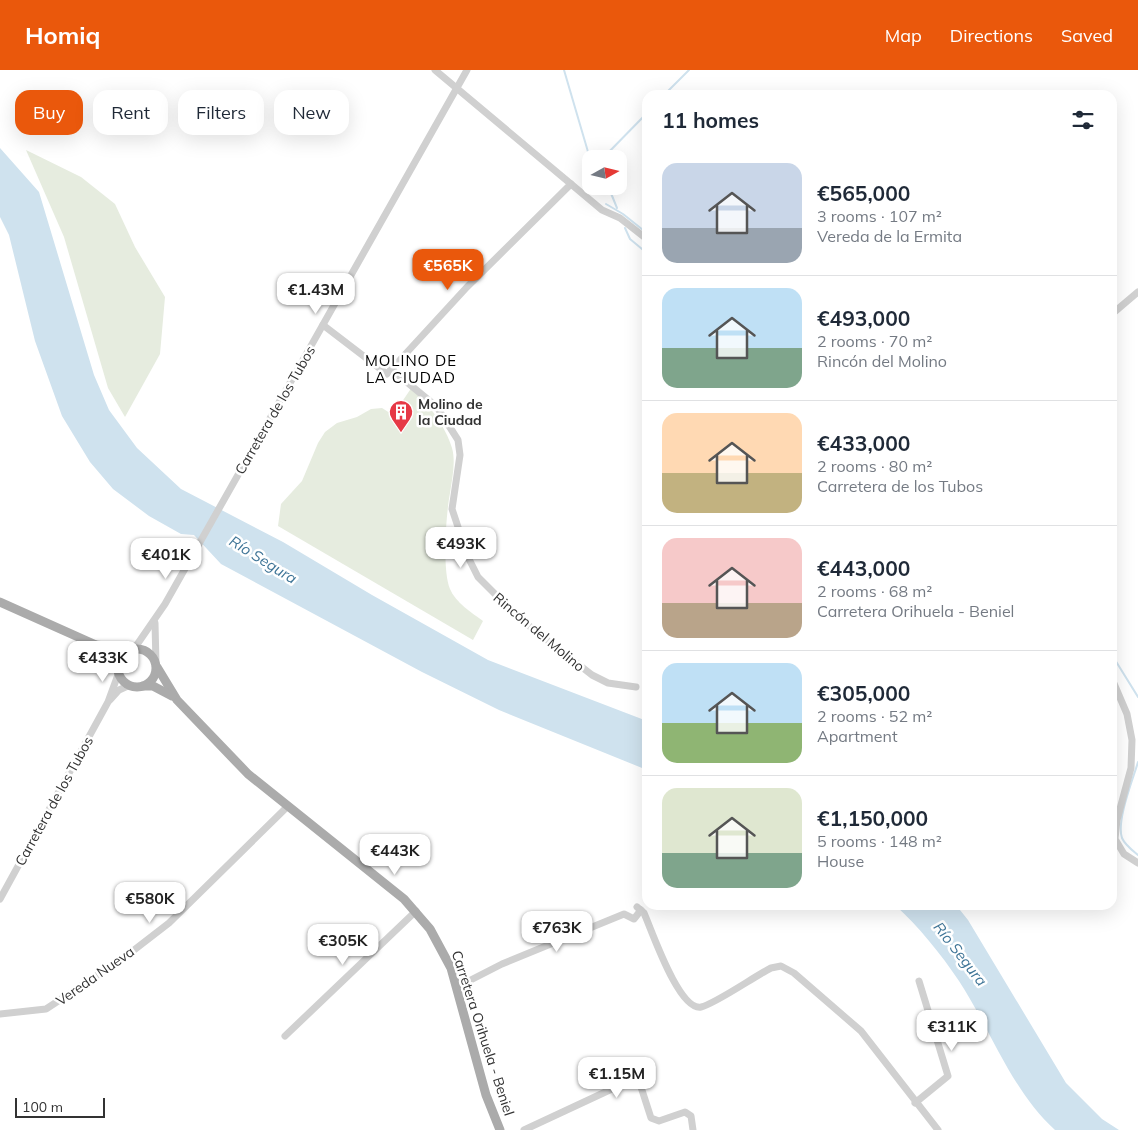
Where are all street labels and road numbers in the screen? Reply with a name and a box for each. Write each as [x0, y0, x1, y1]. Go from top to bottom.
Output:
street label: Carretera de los Tubos [231, 342, 319, 477]
street label: Rincón del Molino [490, 589, 588, 675]
street label: Carretera de los Tubos [11, 733, 97, 869]
street label: Vereda Nueva [52, 942, 138, 1010]
street label: Carretera Orihuela - Beniel [448, 948, 518, 1118]

